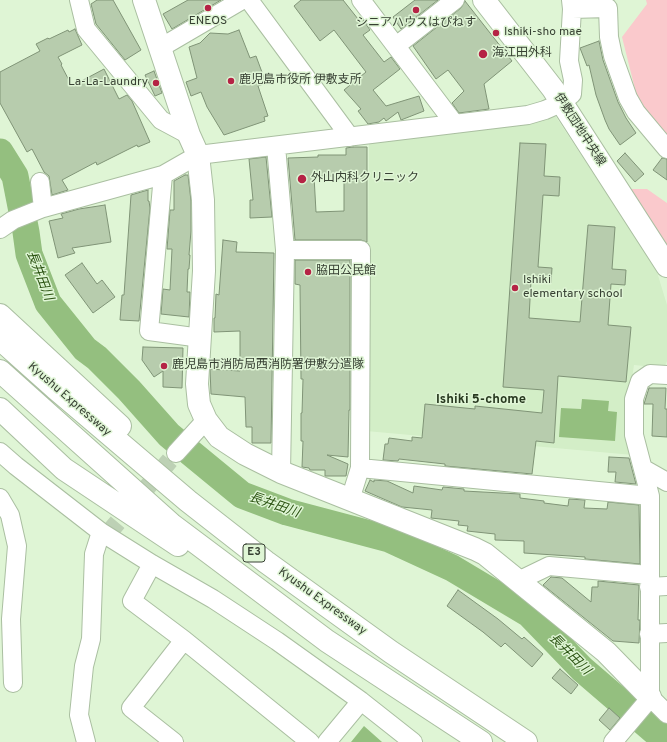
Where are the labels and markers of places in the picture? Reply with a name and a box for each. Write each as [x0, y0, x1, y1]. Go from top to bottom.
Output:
marker: ENEOS [203, 3, 213, 13]
marker: シニアハウスはぴねす [411, 5, 421, 15]
place label: ENEOS [189, 15, 227, 29]
place label: シニアハウスはぴねす [356, 17, 476, 31]
place label: Ishiki-sho mae [504, 26, 582, 40]
marker: Ishiki-sho mae [491, 28, 501, 38]
place label: 海江田外科 [492, 47, 552, 61]
marker: 海江田外科 [477, 48, 489, 60]
place label: 鹿児島市役所 伊敷支所 [239, 74, 362, 88]
place label: La-La-Laundry [68, 76, 148, 90]
marker: 鹿児島市役所 伊敷支所 [226, 76, 236, 86]
marker: La-La-Laundry [151, 78, 161, 88]
place label: 外山内科クリニック [311, 172, 419, 186]
marker: 外山内科クリニック [296, 173, 308, 185]
place label: 脇田公民館 [316, 265, 376, 279]
marker: 脇田公民館 [303, 267, 313, 277]
place label: Ishiki elementary school [523, 274, 623, 302]
marker: Ishiki elementary school [510, 283, 520, 293]
place label: 鹿児島市消防局西消防署伊敷分遣隊 [172, 359, 364, 373]
marker: 鹿児島市消防局西消防署伊敷分遣隊 [159, 361, 169, 371]

